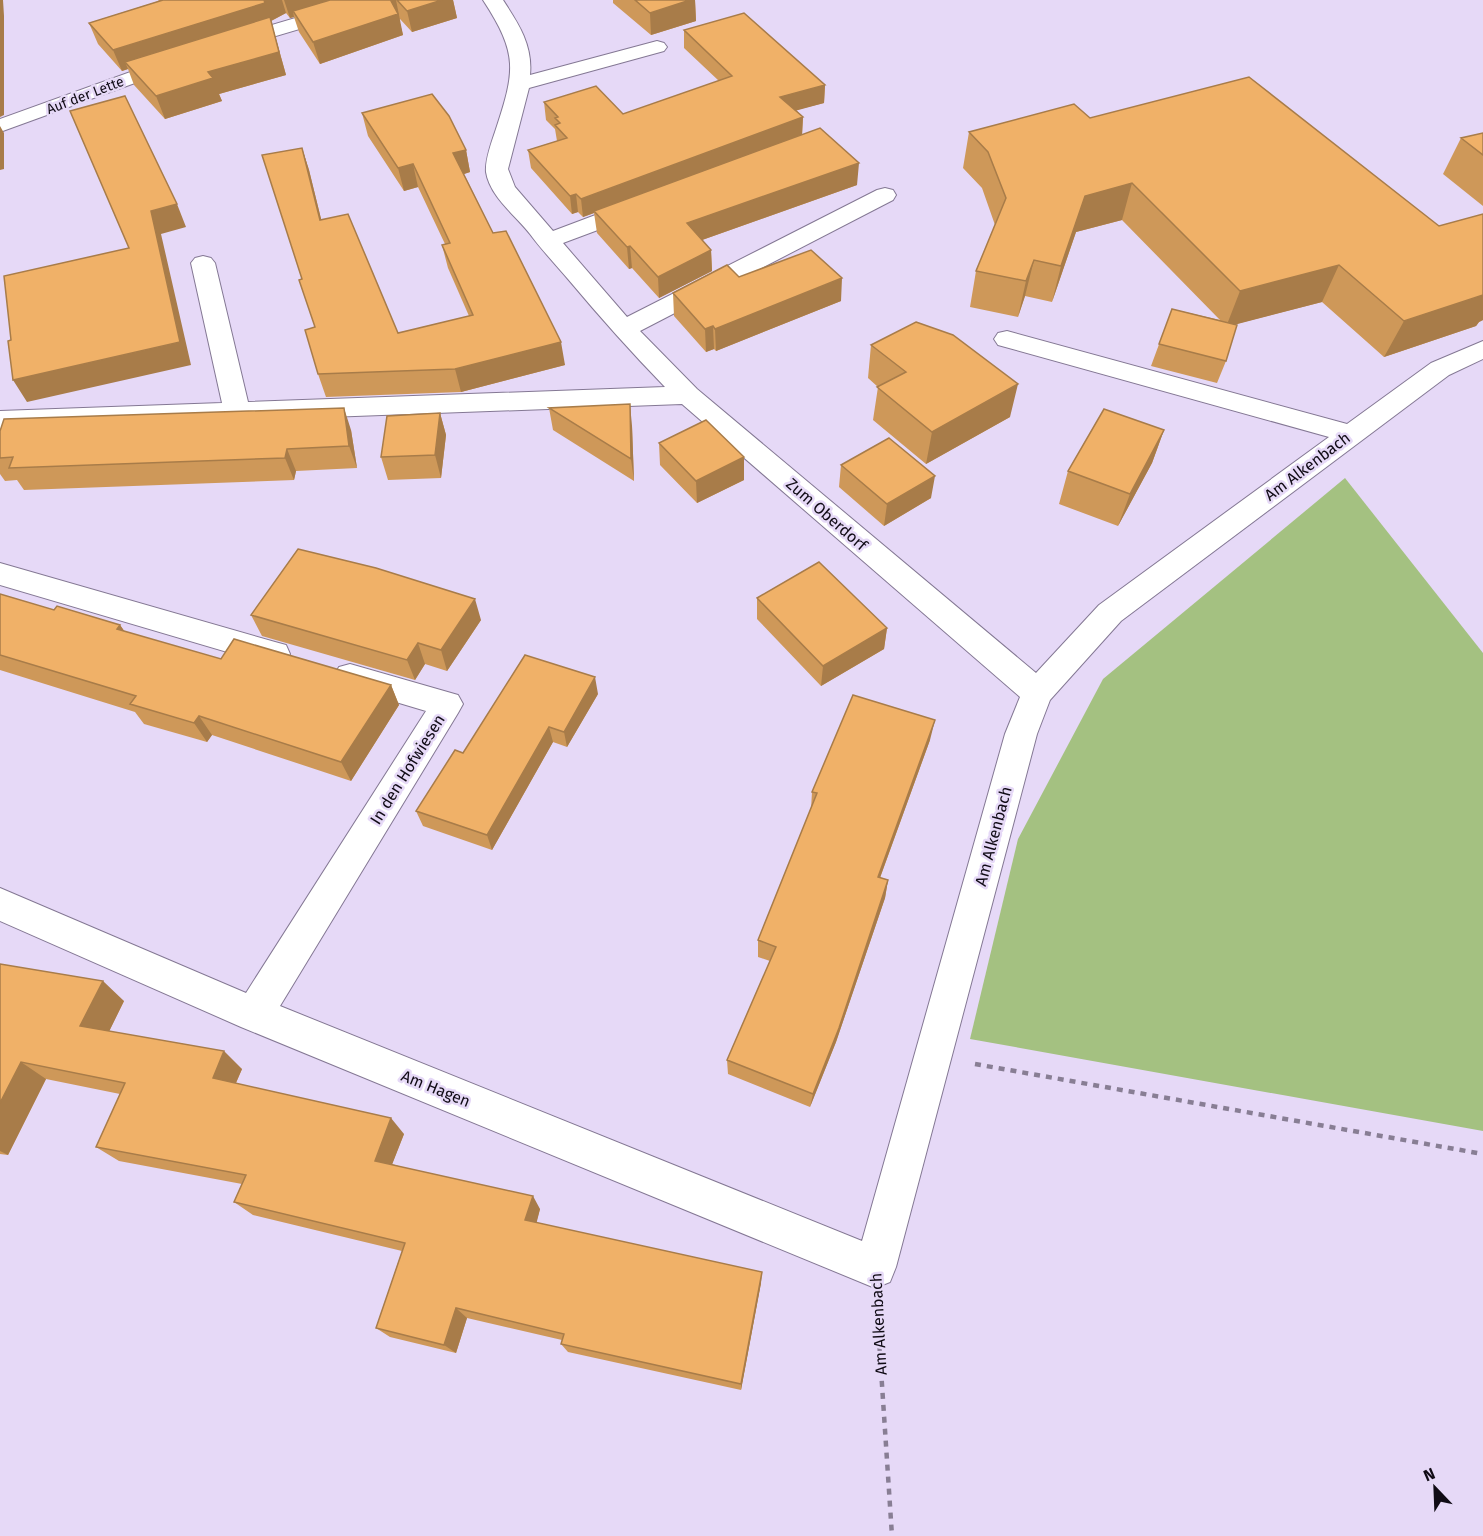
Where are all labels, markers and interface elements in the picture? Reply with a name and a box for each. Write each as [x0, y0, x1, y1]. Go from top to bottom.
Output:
street label: Auf der Lette [44, 73, 126, 118]
street label: Am Alkenbach [1261, 428, 1354, 505]
street label: Zum Oberdorf [782, 474, 872, 556]
street label: In den Hofwiesen [366, 711, 449, 828]
street label: Am Alkenbach [971, 784, 1016, 888]
street label: Am Hagen [399, 1066, 473, 1111]
street label: Am Alkenbach [866, 1272, 891, 1376]
north arrow [1405, 1458, 1465, 1518]
text: N [1421, 1464, 1438, 1485]

